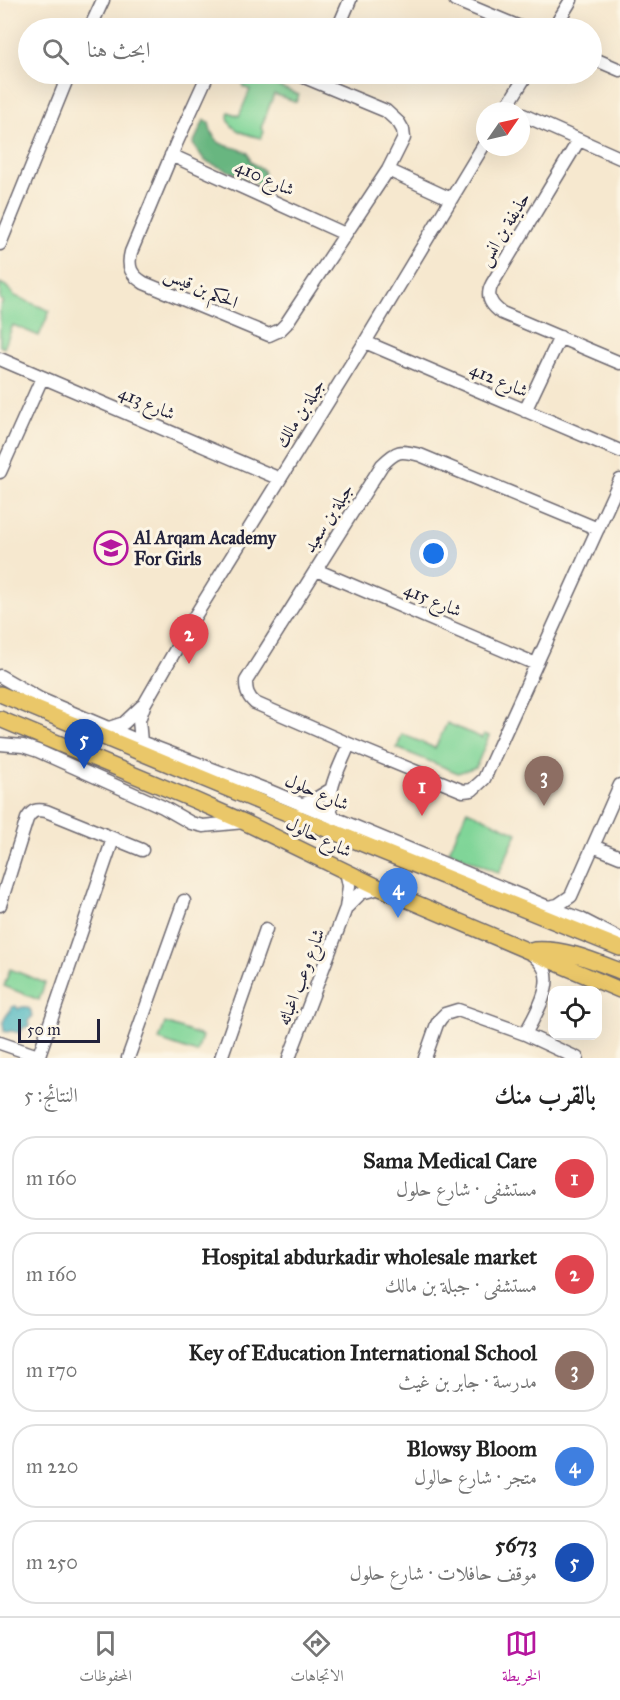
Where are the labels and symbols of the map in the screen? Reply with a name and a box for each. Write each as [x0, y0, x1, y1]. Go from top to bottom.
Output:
north arrow [476, 102, 530, 156]
street label: شارع 410 [230, 155, 298, 204]
street label: حذيفة بن انس [473, 188, 536, 271]
street label: الحكم بن قيس [158, 263, 241, 319]
street label: شارع 412 [465, 358, 531, 406]
street label: جبلة بن مالك [270, 374, 330, 452]
street label: شارع 413 [114, 381, 179, 428]
street label: جبلة بن سعيد [298, 479, 358, 557]
place label: Al Arqam Academy For Girls [133, 527, 277, 570]
school or university icon: Al Arqam Academy For Girls [93, 530, 129, 566]
your location [419, 539, 448, 568]
street label: شارع 415 [399, 578, 465, 626]
pin: 2 [170, 614, 208, 664]
pin: 5 [64, 720, 104, 769]
pin: 3 [524, 756, 564, 806]
pin: 1 [402, 766, 442, 816]
street label: شارع حلول [280, 769, 352, 819]
street label: شارع حالول [281, 812, 355, 866]
pin: 4 [378, 868, 418, 918]
street label: شارع وعب اغباثه [272, 925, 333, 1030]
scale bar [18, 1016, 100, 1044]

